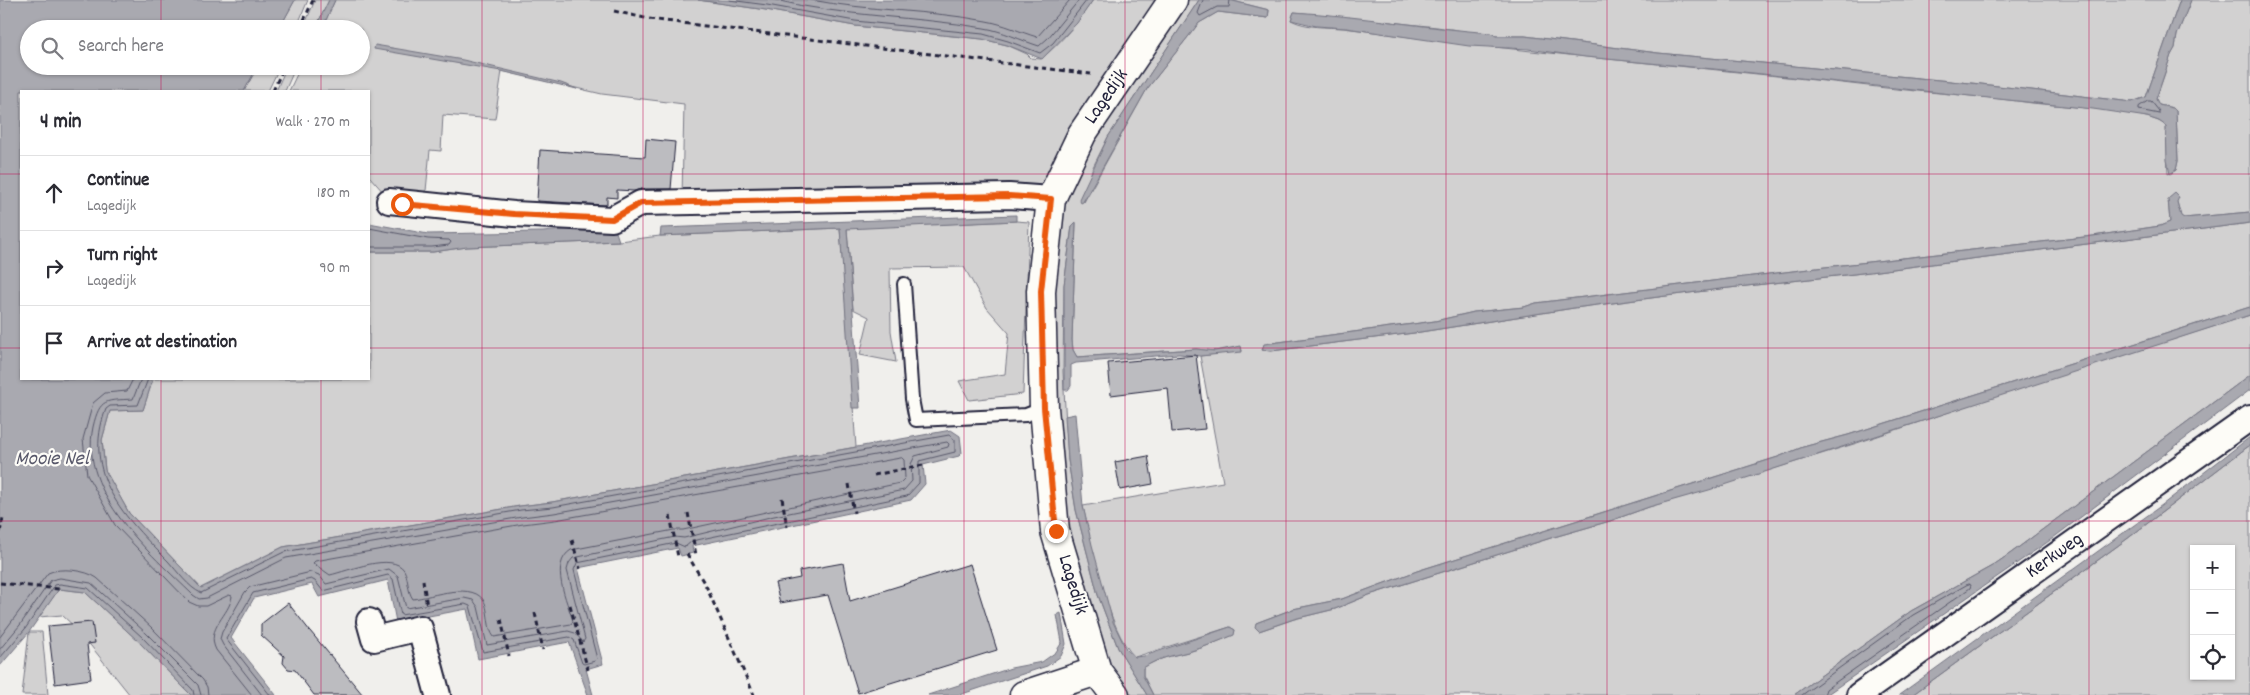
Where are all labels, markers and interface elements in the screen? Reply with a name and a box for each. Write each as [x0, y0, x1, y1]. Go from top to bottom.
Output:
search box [20, 20, 370, 75]
icon: search [38, 34, 66, 62]
text: Search here [78, 34, 164, 61]
street label: Lagedijk [1078, 64, 1136, 130]
text: 4 min [40, 108, 82, 138]
text: Walk · 270 m [275, 111, 350, 134]
text: Continue [87, 168, 149, 195]
icon: ahead [40, 179, 68, 207]
text: 180 m [317, 182, 350, 205]
route start [391, 193, 414, 216]
text: Lagedijk [87, 195, 136, 218]
text: Turn right [87, 243, 158, 270]
icon: right [40, 254, 68, 282]
text: 90 m [319, 257, 350, 280]
text: Lagedijk [87, 270, 136, 293]
icon: arrive [40, 329, 68, 357]
text: Arrive at destination [87, 330, 237, 357]
water label: Mooie Nel [15, 445, 91, 475]
route end [1045, 520, 1068, 543]
street label: Kerkweg [2021, 526, 2089, 586]
map controls [2190, 545, 2235, 680]
button: + [2190, 545, 2235, 590]
street label: Lagedijk [1050, 551, 1094, 619]
button: − [2190, 590, 2235, 635]
button: locate [2190, 635, 2235, 680]

